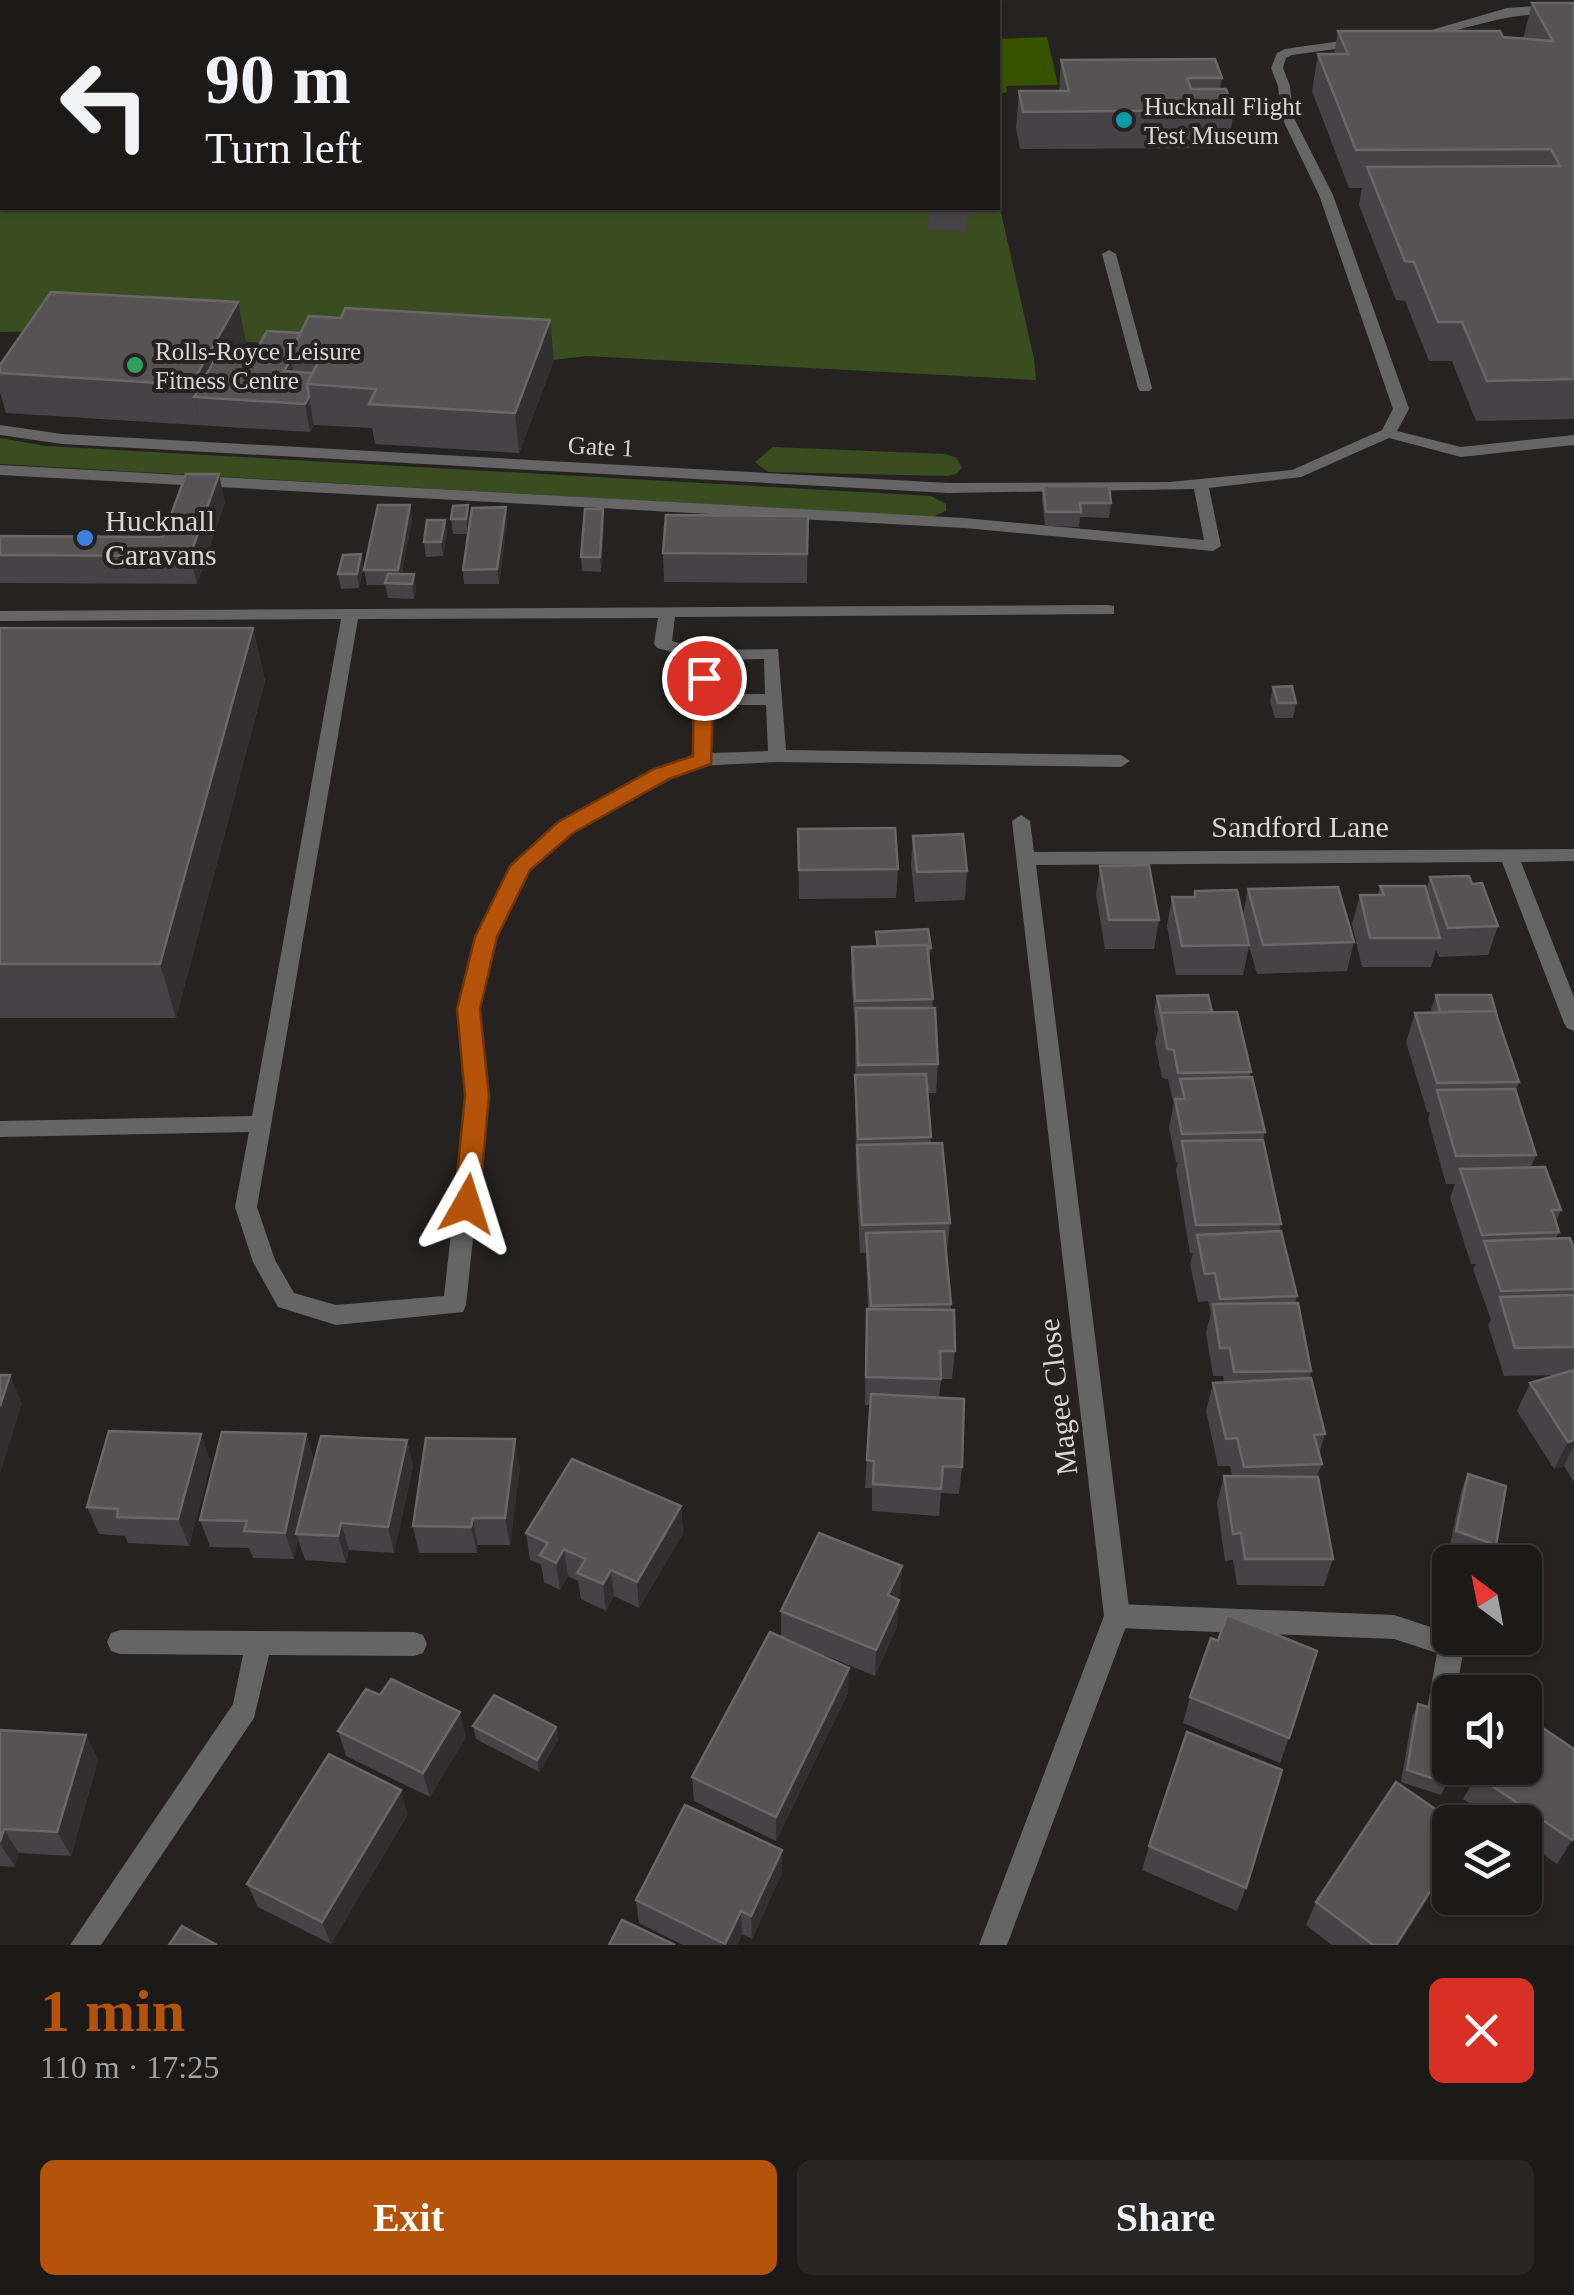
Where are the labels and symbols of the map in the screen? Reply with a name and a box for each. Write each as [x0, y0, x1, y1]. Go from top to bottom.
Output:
place label: Hucknall Flight Test Museum [1144, 93, 1302, 149]
marker: Hucknall Flight Test Museum [1113, 109, 1135, 131]
place label: Rolls-Royce Leisure Fitness Centre [155, 338, 361, 394]
marker: Rolls-Royce Leisure Fitness Centre [124, 354, 146, 376]
street label: Gate 1 [567, 431, 635, 462]
place label: Hucknall Caravans [105, 504, 217, 571]
marker: Hucknall Caravans [74, 527, 96, 549]
pin [662, 636, 747, 721]
street label: Sandford Lane [1211, 810, 1389, 843]
position arrow [415, 1152, 519, 1256]
street label: Magee Close [1032, 1317, 1083, 1477]
north arrow [1432, 1545, 1542, 1655]

